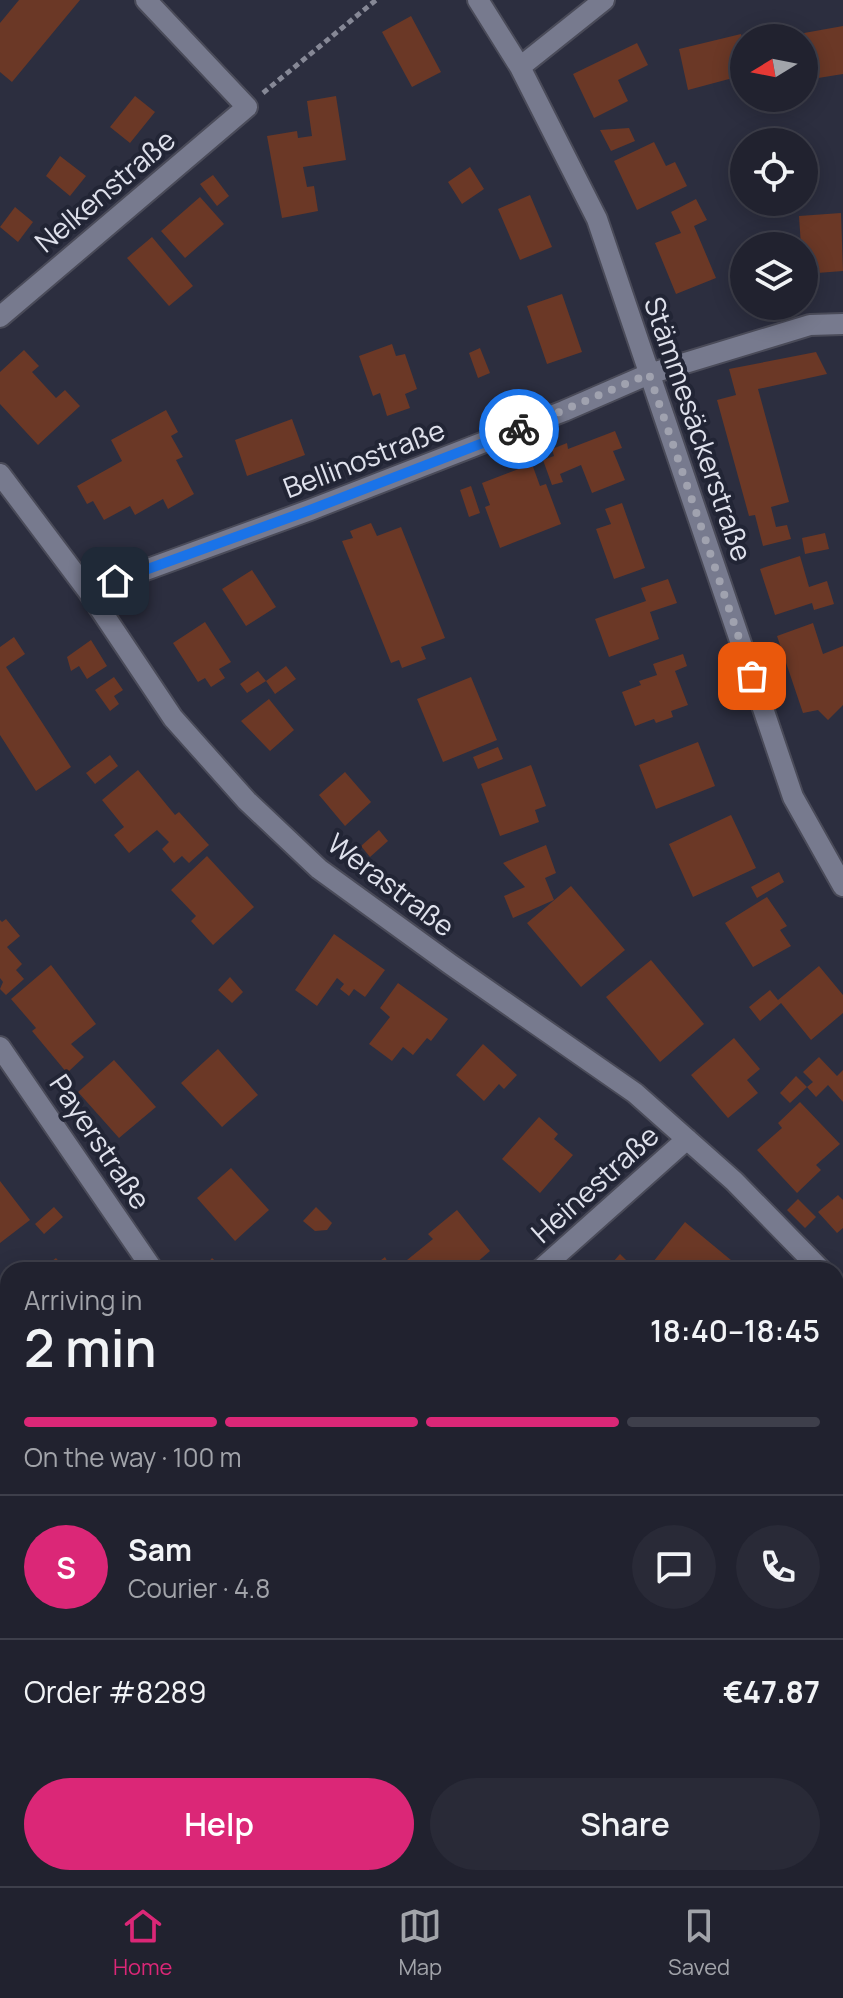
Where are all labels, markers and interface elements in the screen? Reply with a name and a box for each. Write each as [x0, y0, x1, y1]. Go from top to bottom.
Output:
north arrow [730, 24, 818, 112]
map controls [730, 24, 818, 320]
street label: Nelkenstraße [26, 120, 183, 260]
button: locate [730, 128, 818, 216]
button: layers [730, 232, 818, 320]
street label: Stämmesäckerstraße [636, 291, 762, 566]
courier [479, 389, 559, 469]
icon: bike [497, 407, 541, 451]
street label: Bellinostraße [277, 410, 450, 506]
pin [81, 547, 149, 615]
icon: home [93, 559, 137, 603]
pin [718, 642, 786, 710]
icon: bag [730, 654, 774, 698]
street label: Werastraße [320, 824, 463, 945]
street label: Payerstraße [42, 1066, 160, 1216]
street label: Heinestraße [522, 1116, 666, 1251]
text: Arriving in [24, 1282, 142, 1318]
text: 18:40–18:45 [650, 1310, 820, 1351]
text: 2 min [24, 1312, 157, 1383]
text: On the way · 100 m [24, 1439, 242, 1475]
button: chat [632, 1525, 716, 1609]
button: phone [736, 1525, 820, 1609]
text: Sam [128, 1529, 192, 1570]
text: S [56, 1547, 76, 1588]
text: Courier · 4.8 [128, 1570, 270, 1606]
text: Order #8289 [24, 1671, 207, 1712]
text: €47.87 [723, 1671, 820, 1712]
button: Help [24, 1778, 414, 1870]
button: Share [430, 1778, 820, 1870]
tab: Home [113, 1904, 172, 1982]
tab: Map [398, 1904, 442, 1982]
tab: Saved [668, 1904, 730, 1982]

